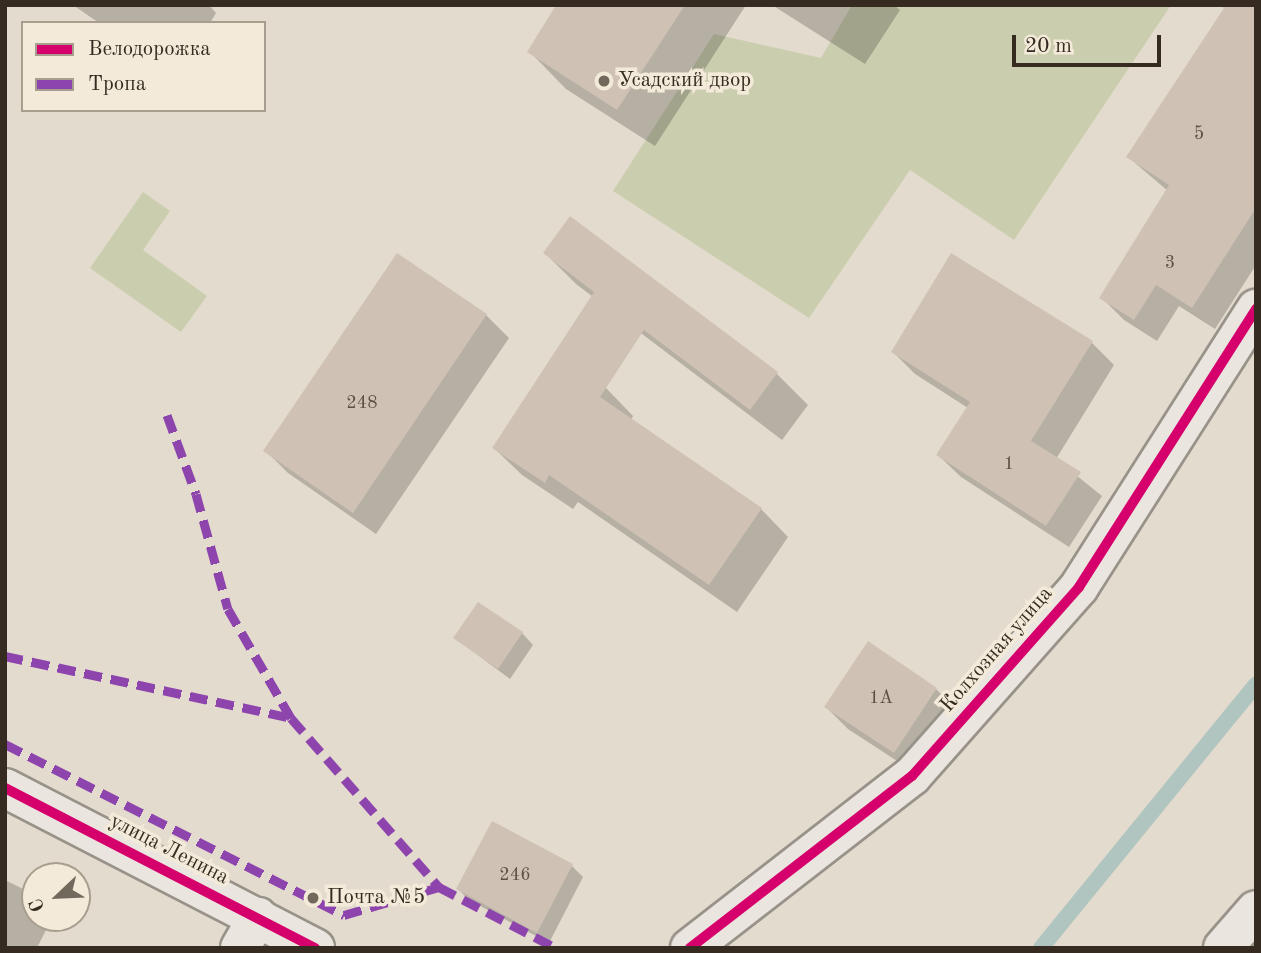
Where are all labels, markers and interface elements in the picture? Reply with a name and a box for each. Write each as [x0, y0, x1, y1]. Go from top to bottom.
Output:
legend [21, 21, 266, 112]
scale bar [1016, 21, 1165, 65]
text: 20 m [1025, 36, 1072, 57]
text: Велодорожка [88, 39, 211, 60]
place label: Усадский двор [618, 68, 751, 94]
marker: Усадский двор [596, 73, 612, 89]
text: Тропа [88, 74, 146, 95]
house number: 5 [1194, 123, 1204, 145]
house number: 3 [1165, 252, 1175, 274]
house number: 248 [346, 392, 378, 414]
house number: 1 [1004, 453, 1014, 475]
street label: Колхозная улица [935, 582, 1059, 718]
house number: 1А [869, 687, 893, 709]
street label: улица Ленина [105, 809, 233, 891]
north arrow [21, 862, 91, 932]
house number: 246 [499, 864, 531, 886]
place label: Почта №5 [327, 885, 425, 911]
marker: Почта №5 [305, 890, 321, 906]
text: С [27, 895, 49, 914]

